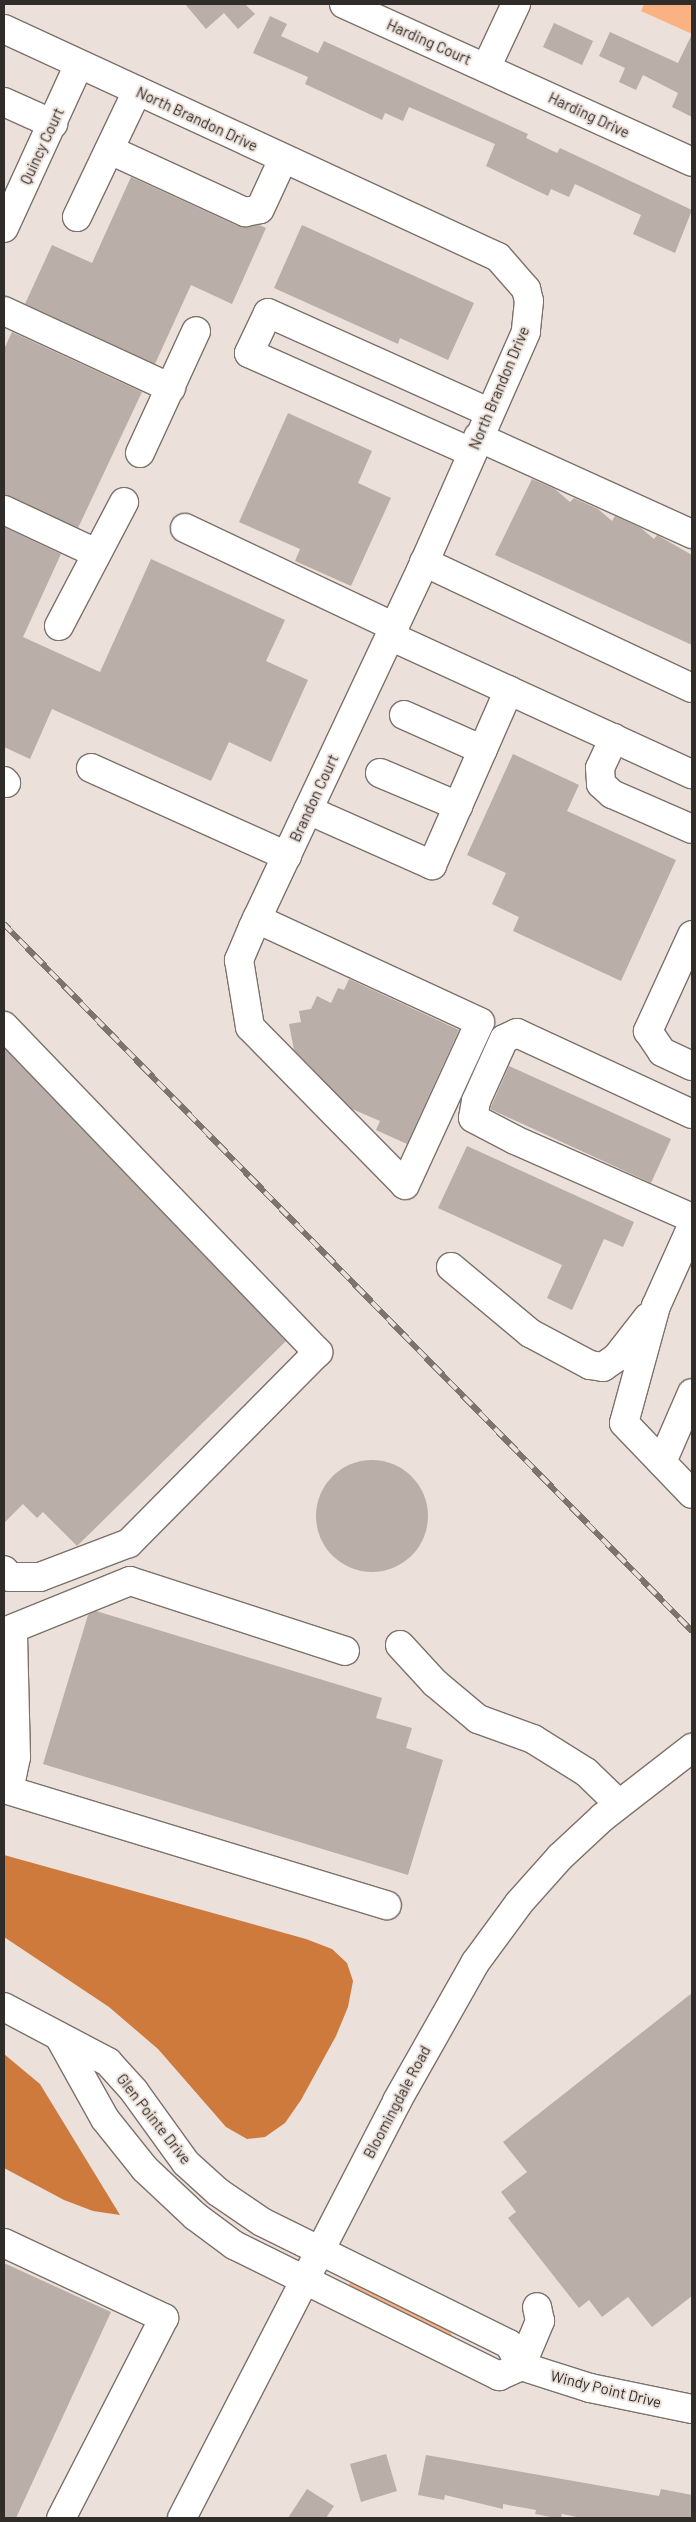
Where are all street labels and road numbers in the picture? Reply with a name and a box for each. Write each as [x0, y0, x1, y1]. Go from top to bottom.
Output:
street label: Harding Court [384, 15, 474, 69]
street label: North Brandon Drive [133, 83, 261, 155]
street label: Harding Drive [546, 88, 632, 142]
street label: Quincy Court [16, 105, 68, 187]
street label: North Brandon Drive [465, 324, 533, 452]
street label: Brandon Court [286, 751, 342, 845]
street label: Bloomingdale Road [360, 2043, 434, 2161]
street label: Glen Pointe Drive [113, 2070, 195, 2168]
street label: Windy Point Drive [549, 2367, 663, 2411]

